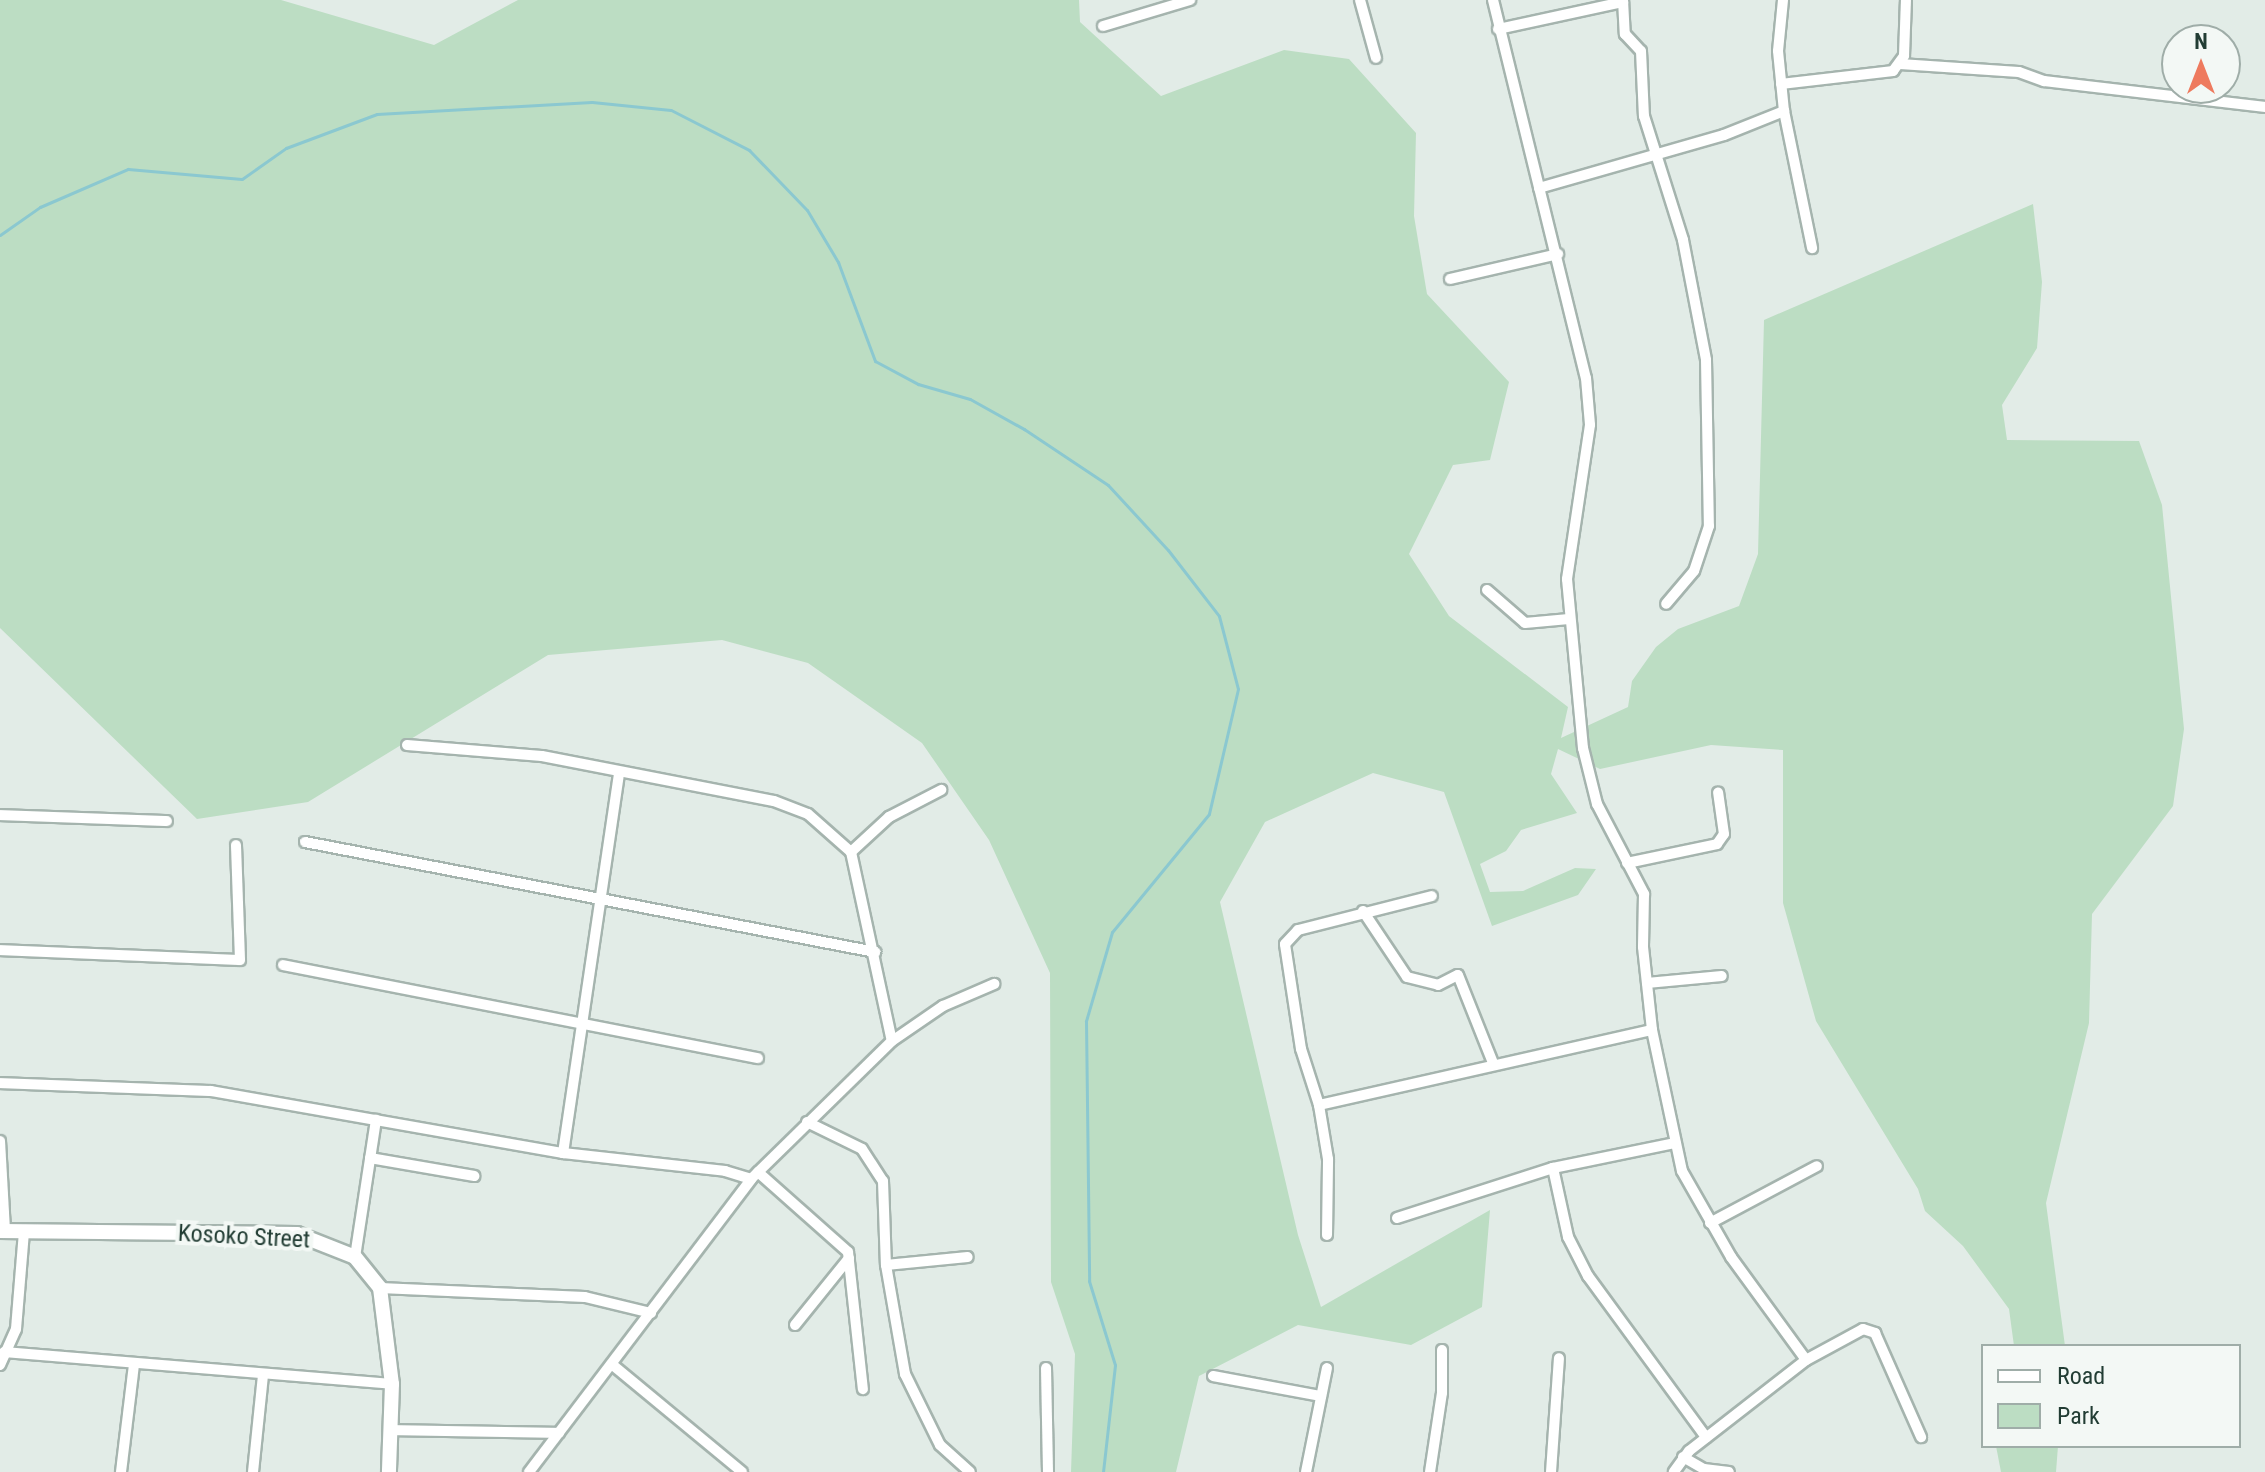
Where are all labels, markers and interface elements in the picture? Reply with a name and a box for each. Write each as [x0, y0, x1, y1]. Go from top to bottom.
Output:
north arrow [2161, 24, 2241, 104]
text: N [2194, 29, 2208, 54]
street label: Kosoko Street [177, 1219, 311, 1255]
legend [1981, 1344, 2241, 1448]
text: Road [2057, 1362, 2105, 1390]
text: Park [2057, 1402, 2100, 1430]

